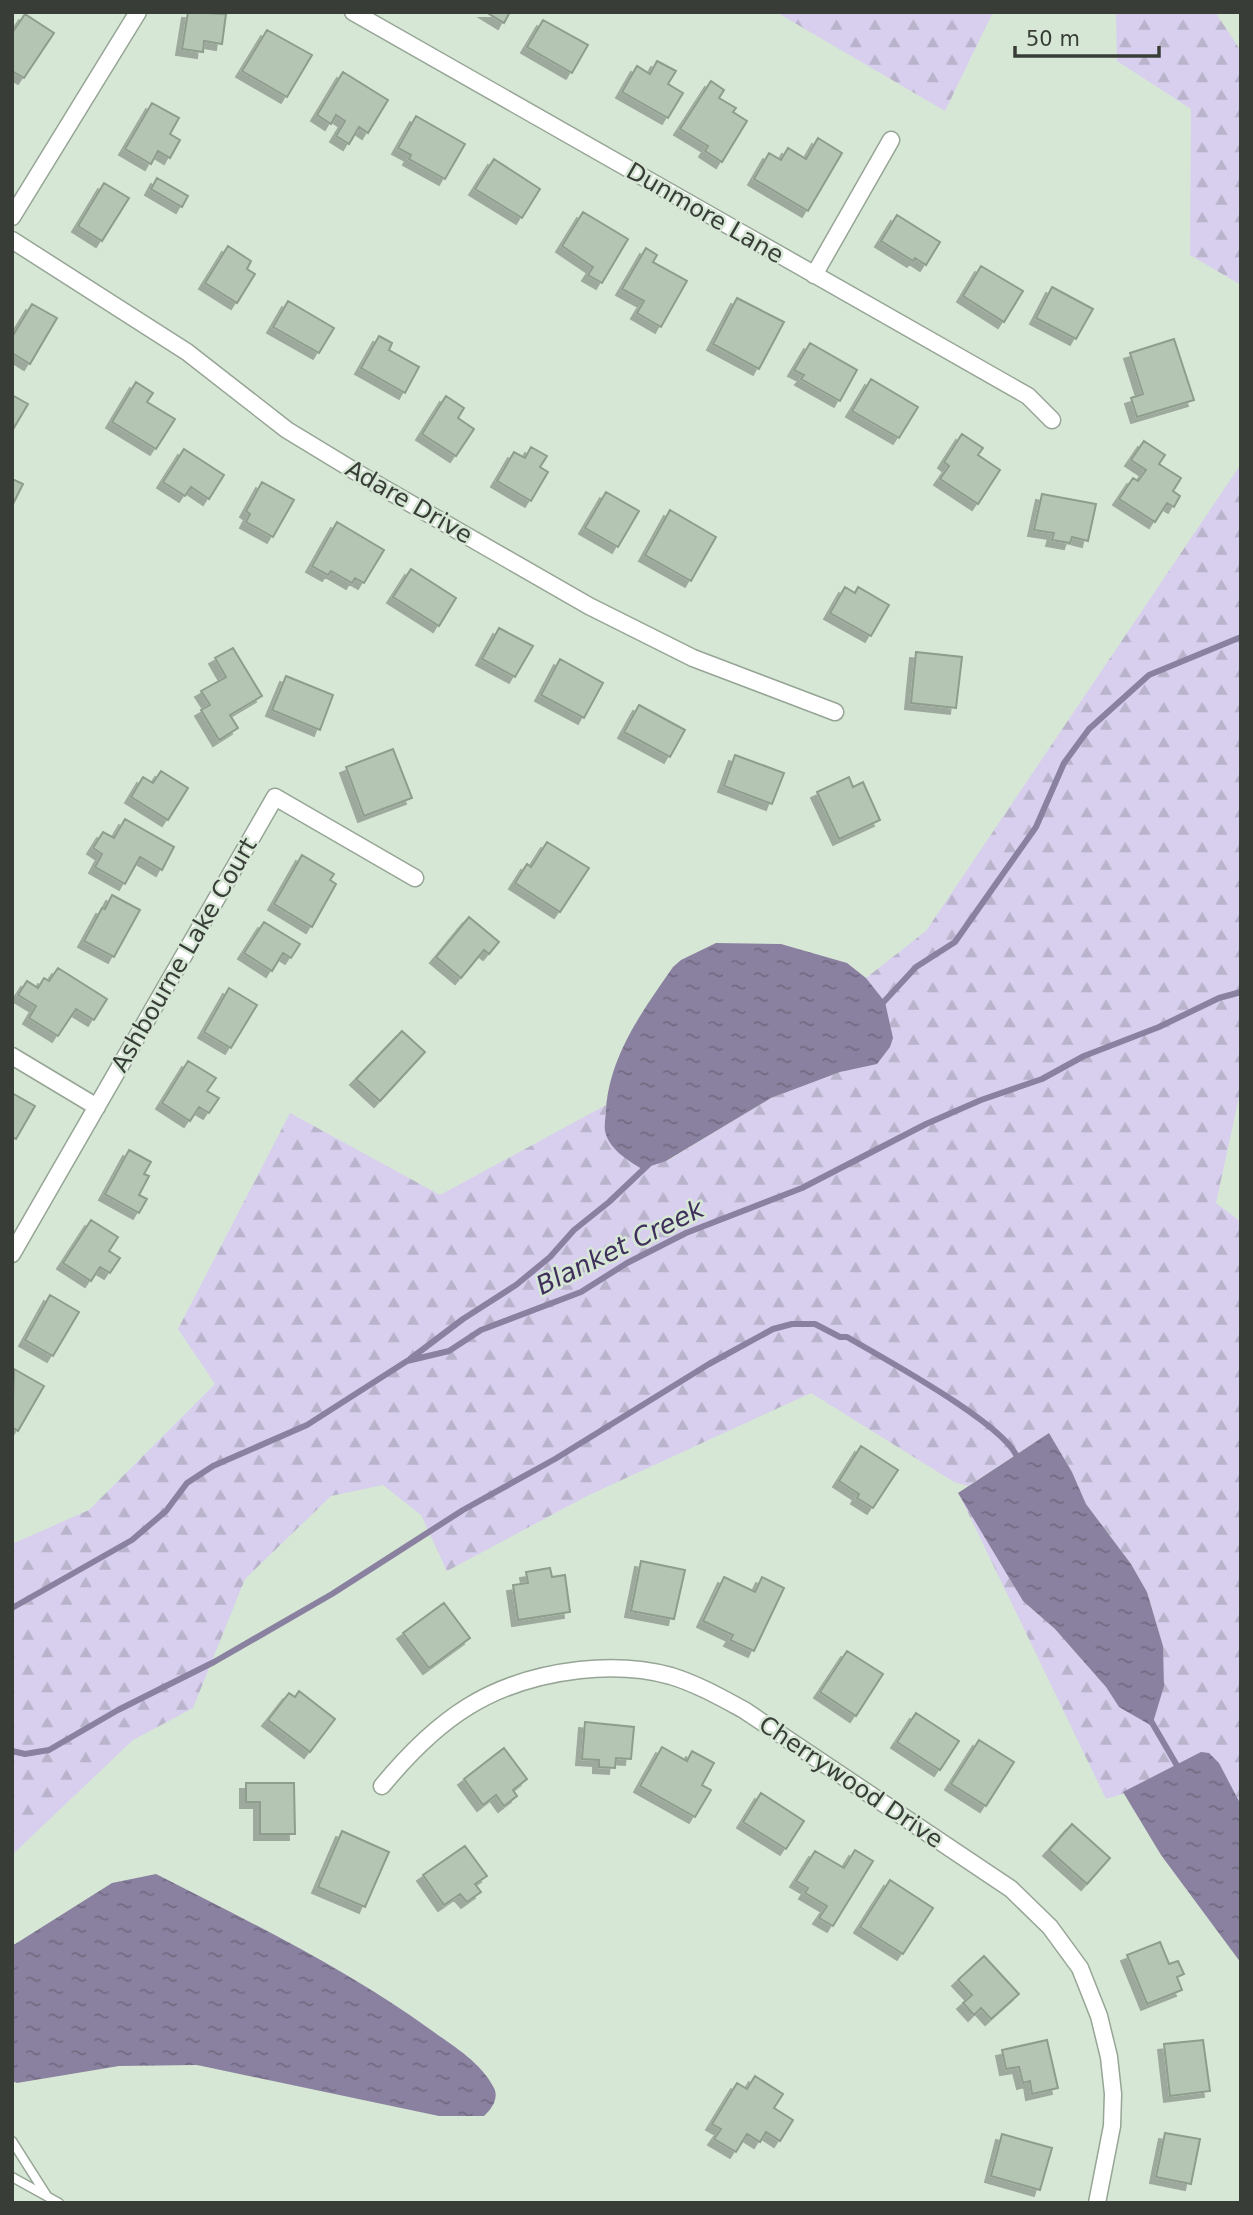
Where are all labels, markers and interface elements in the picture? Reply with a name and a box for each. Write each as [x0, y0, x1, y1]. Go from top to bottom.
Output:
scale bar [1015, 14, 1158, 58]
text: 50 m [1026, 27, 1080, 51]
street label: Dunmore Lane [621, 157, 789, 269]
street label: Adare Drive [341, 454, 477, 550]
street label: Ashbourne Lake Court [105, 833, 263, 1077]
water label: Blanket Creek [531, 1193, 710, 1301]
street label: Cherrywood Drive [754, 1710, 948, 1854]

